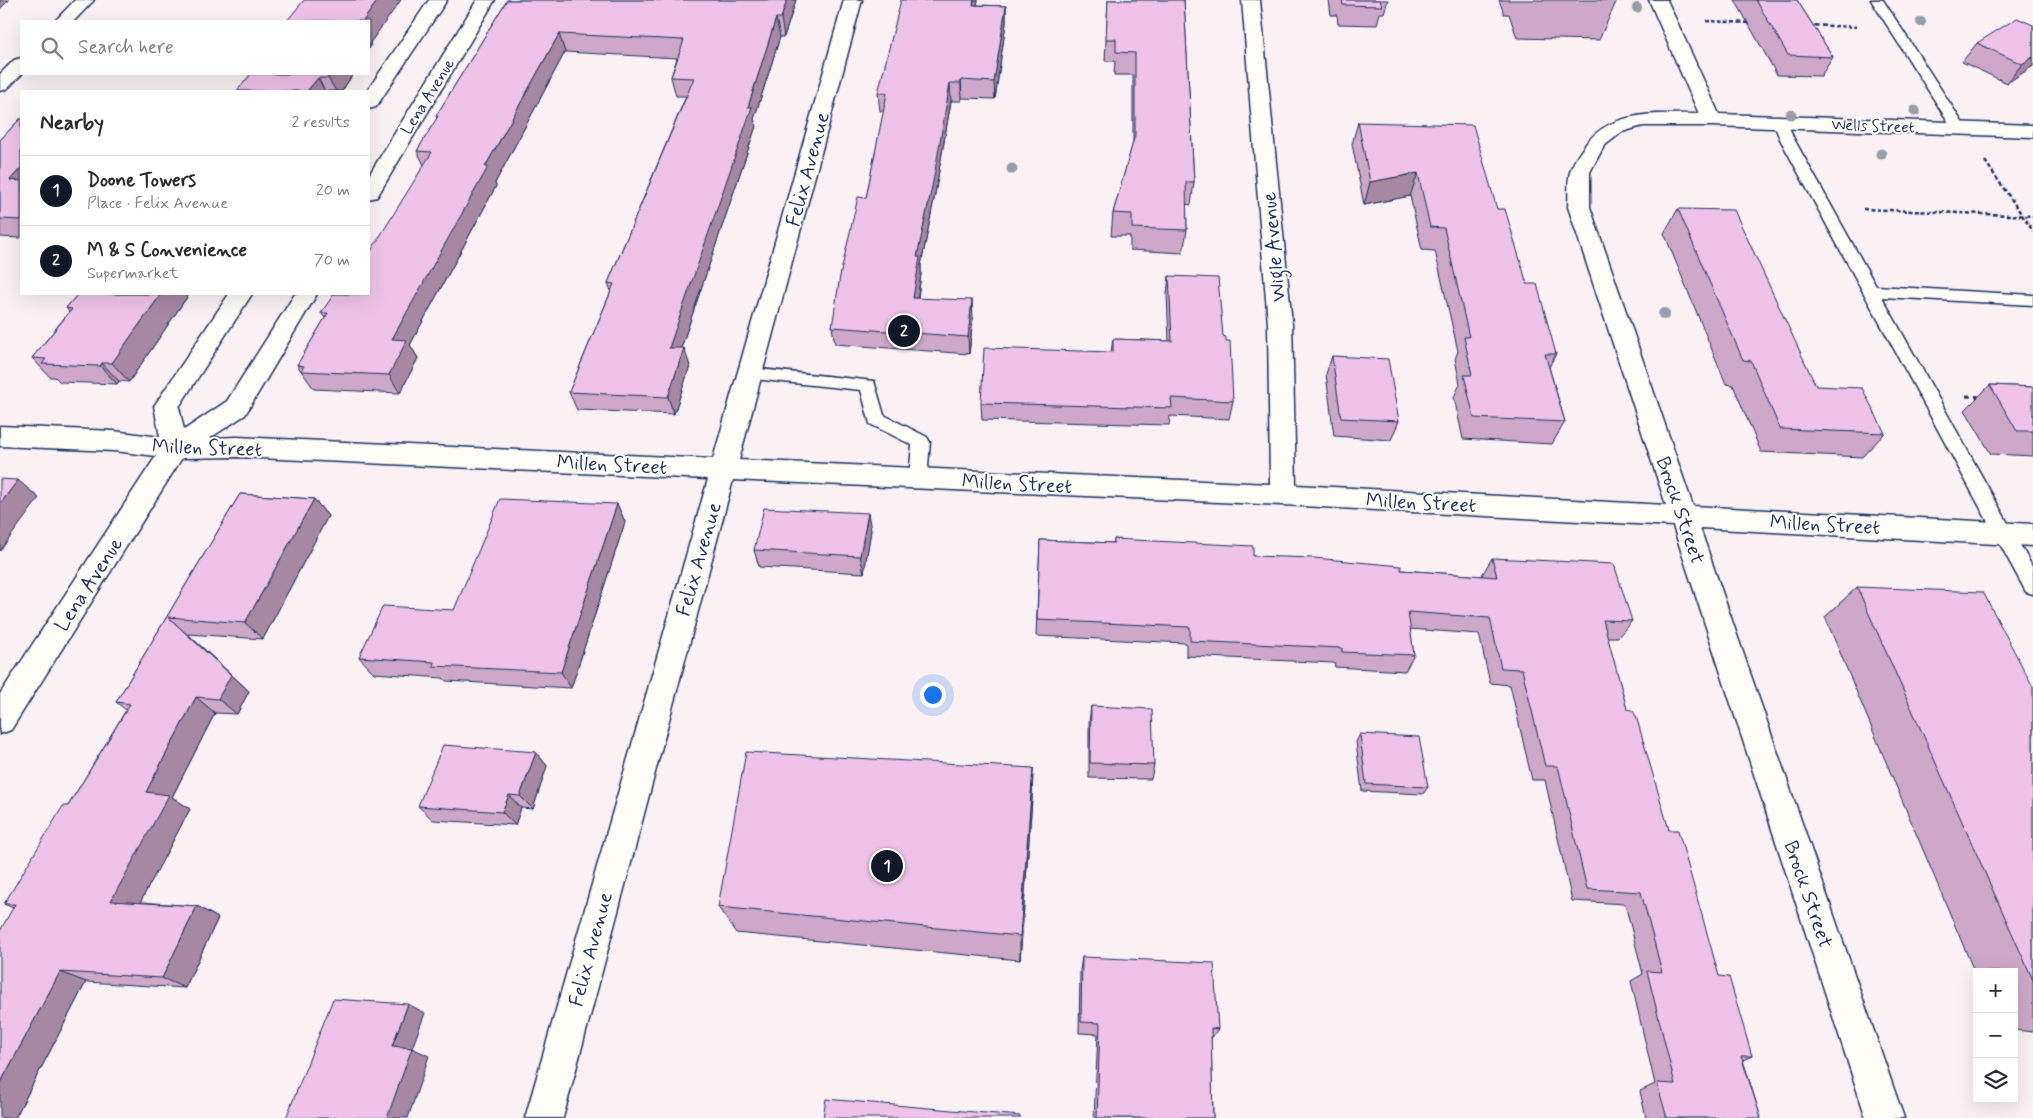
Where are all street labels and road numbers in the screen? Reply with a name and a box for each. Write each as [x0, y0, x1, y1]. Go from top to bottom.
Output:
street label: Lena Avenue [397, 54, 460, 139]
street label: Felix Avenue [780, 109, 837, 229]
street label: Wells Street [1831, 115, 1915, 138]
street label: Wigle Avenue [1256, 191, 1295, 303]
street label: Millen Street [151, 433, 263, 464]
street label: Millen Street [556, 449, 668, 482]
street label: Brock Street [1649, 453, 1711, 568]
street label: Millen Street [961, 468, 1073, 501]
street label: Millen Street [1365, 487, 1477, 520]
street label: Felix Avenue [670, 499, 729, 619]
street label: Millen Street [1769, 509, 1881, 542]
street label: Lena Avenue [49, 532, 130, 637]
street label: Brock Street [1777, 837, 1839, 952]
street label: Felix Avenue [563, 889, 620, 1009]

